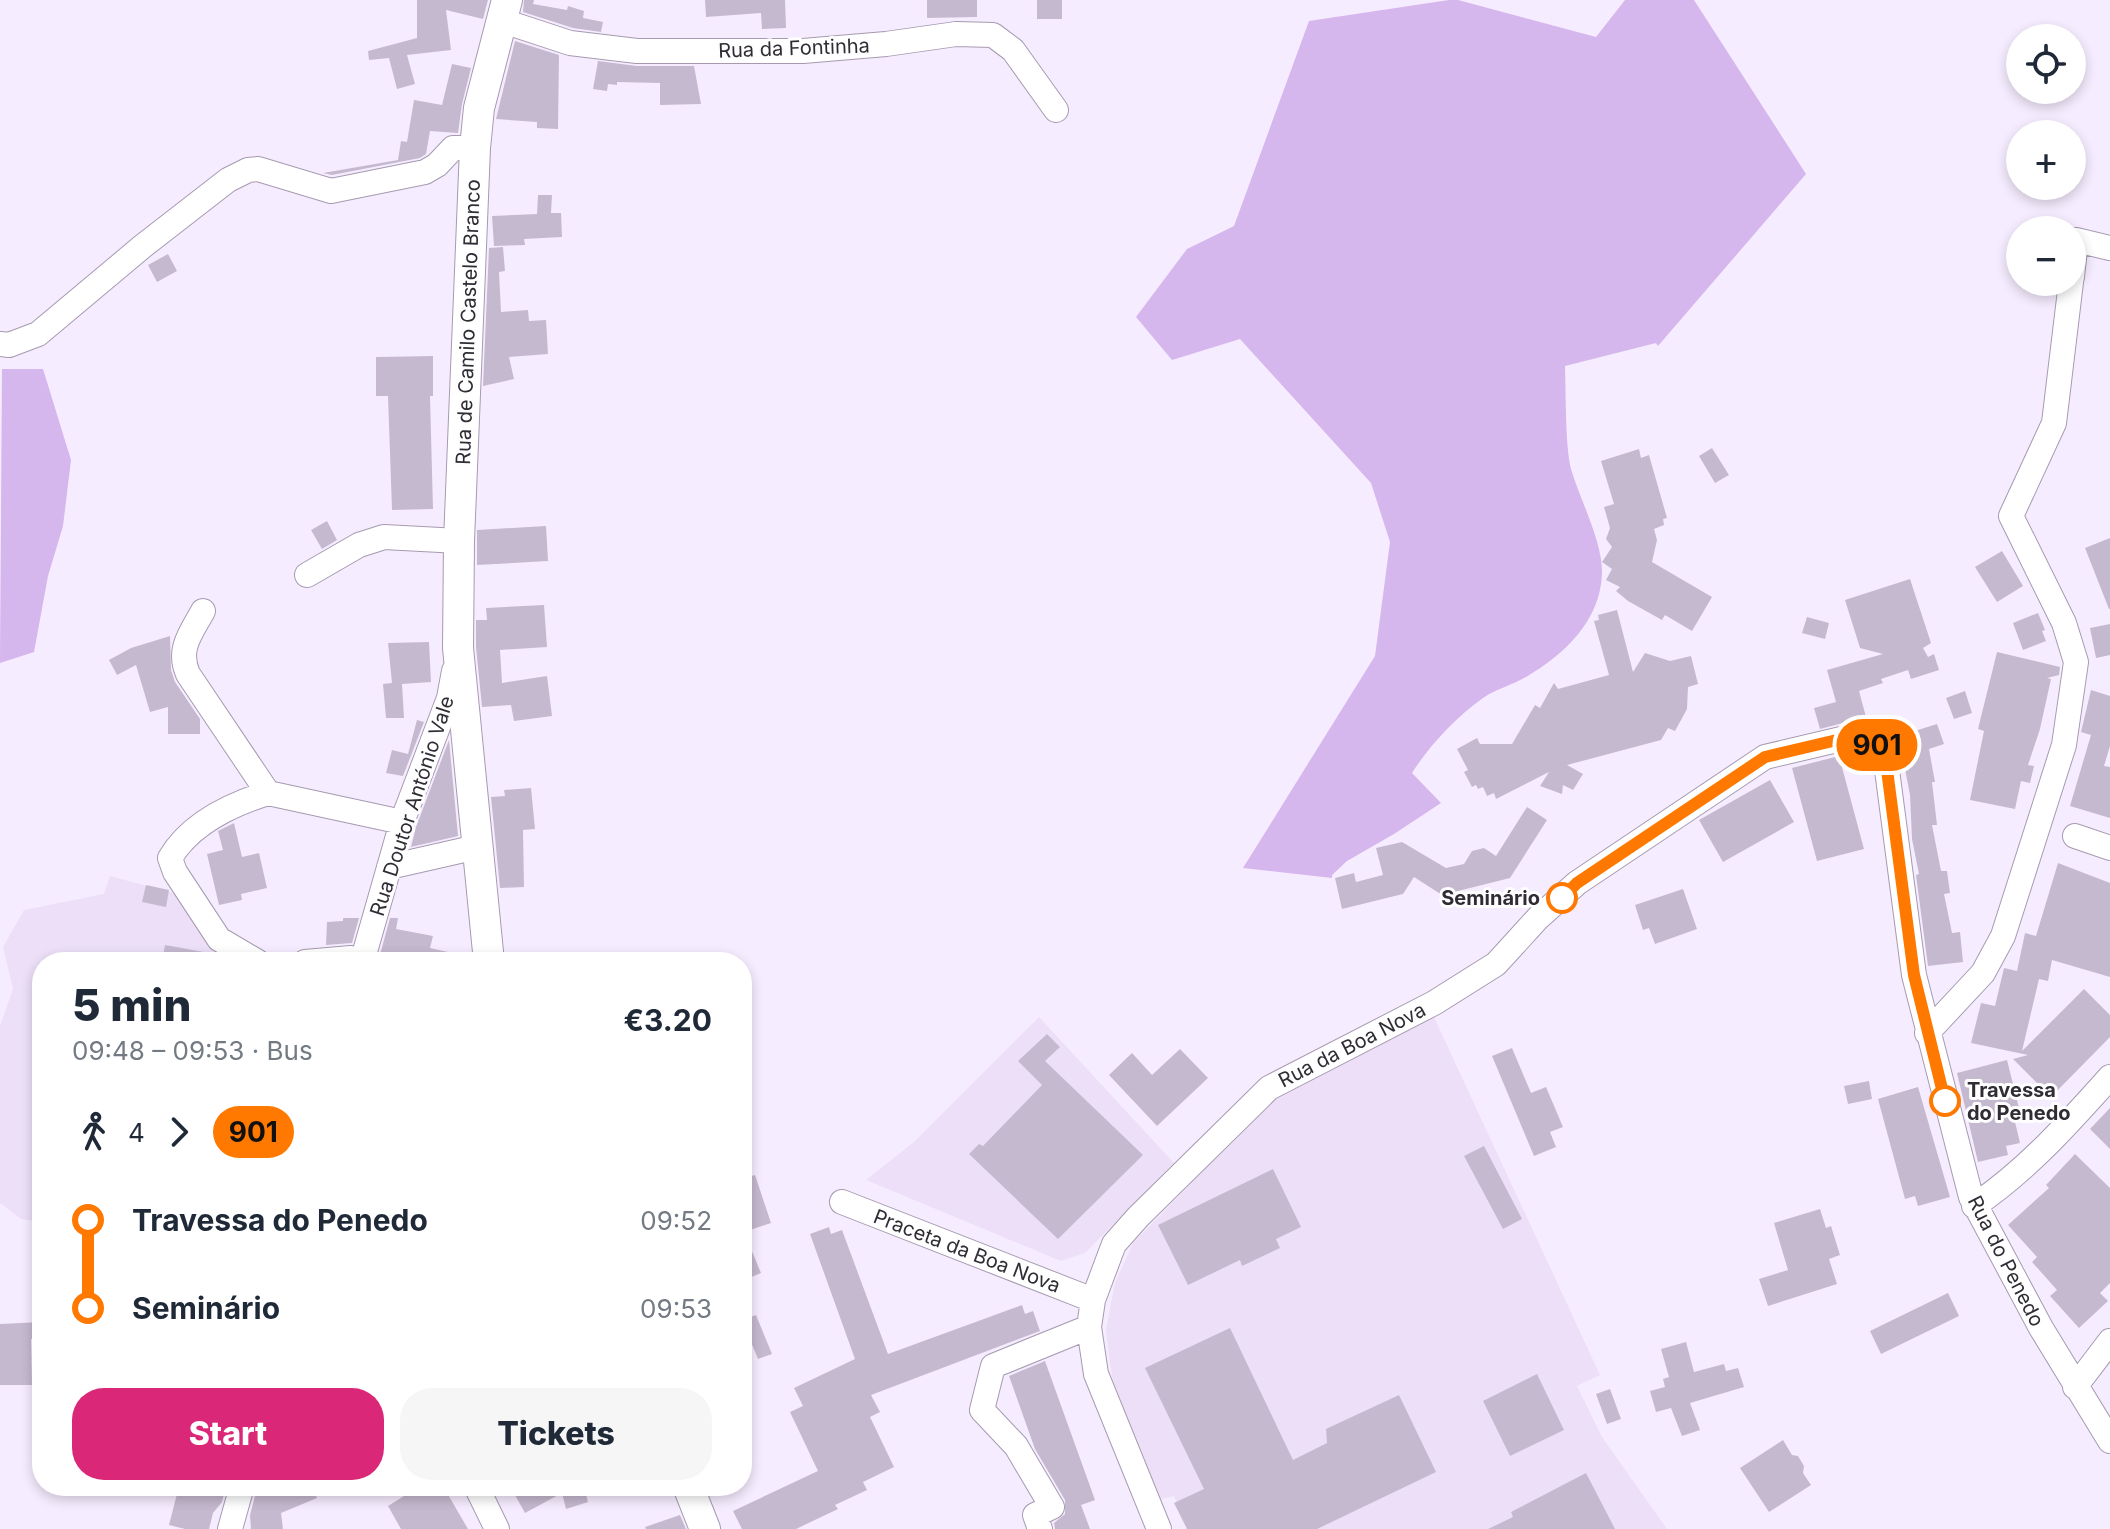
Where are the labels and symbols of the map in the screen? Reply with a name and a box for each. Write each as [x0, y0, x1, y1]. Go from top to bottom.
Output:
street label: Rua da Fontinha [718, 33, 870, 63]
street label: Rua de Camilo Castelo Branco [451, 179, 485, 465]
street label: Rua Doutor António Vale [365, 693, 459, 919]
line badge: 901 [1831, 719, 1923, 771]
marker: Seminário [1547, 883, 1577, 913]
place label: Seminário [1441, 886, 1540, 910]
street label: Rua da Boa Nova [1274, 998, 1430, 1092]
place label: Travessa do Penedo [1967, 1078, 2071, 1125]
marker: Travessa do Penedo [1930, 1086, 1960, 1116]
street label: Rua do Penedo [1963, 1192, 2049, 1330]
street label: Praceta da Boa Nova [870, 1204, 1064, 1298]

